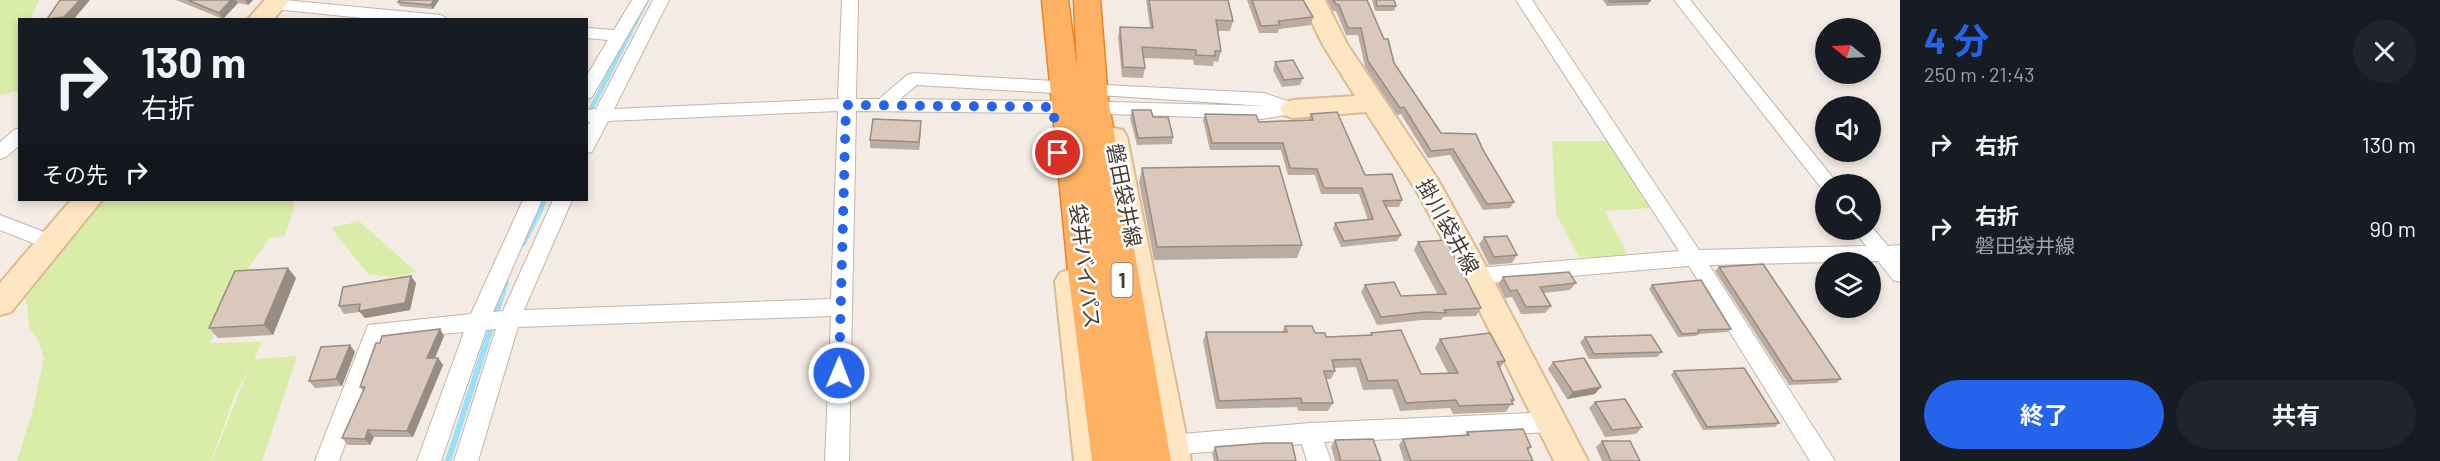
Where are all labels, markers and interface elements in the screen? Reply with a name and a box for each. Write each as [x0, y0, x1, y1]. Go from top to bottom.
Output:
north arrow [1815, 18, 1881, 84]
map controls [1815, 18, 1881, 318]
text: 4 分 [1924, 18, 1989, 61]
button: close [2353, 20, 2416, 83]
text: 130 m [141, 36, 246, 86]
icon: right [42, 42, 120, 120]
text: 250 m · 21:43 [1924, 62, 2035, 86]
text: 右折 [141, 91, 195, 123]
button: sound [1815, 96, 1881, 162]
pin [1032, 127, 1083, 178]
icon: right [1924, 128, 1957, 161]
text: 130 m [2362, 131, 2416, 157]
text: 右折 [1975, 132, 2019, 158]
icon: arrive [1041, 136, 1074, 169]
street label: 磐田袋井線 [1103, 141, 1147, 249]
icon: right [120, 156, 153, 189]
text: その先 [42, 161, 108, 187]
street label: 掛川袋井線 [1413, 174, 1485, 278]
button: search [1815, 174, 1881, 240]
street label: 袋井バイパス [1066, 202, 1106, 330]
text: 右折 [1975, 202, 2019, 228]
icon: right [1924, 212, 1957, 245]
text: 90 m [2370, 215, 2416, 241]
text: 磐田袋井線 [1975, 233, 2075, 257]
button: layers [1815, 252, 1881, 318]
road number: 1 [1112, 263, 1132, 297]
position arrow [807, 341, 871, 405]
button: 終了 [1924, 380, 2164, 449]
button: 共有 [2176, 380, 2416, 449]

